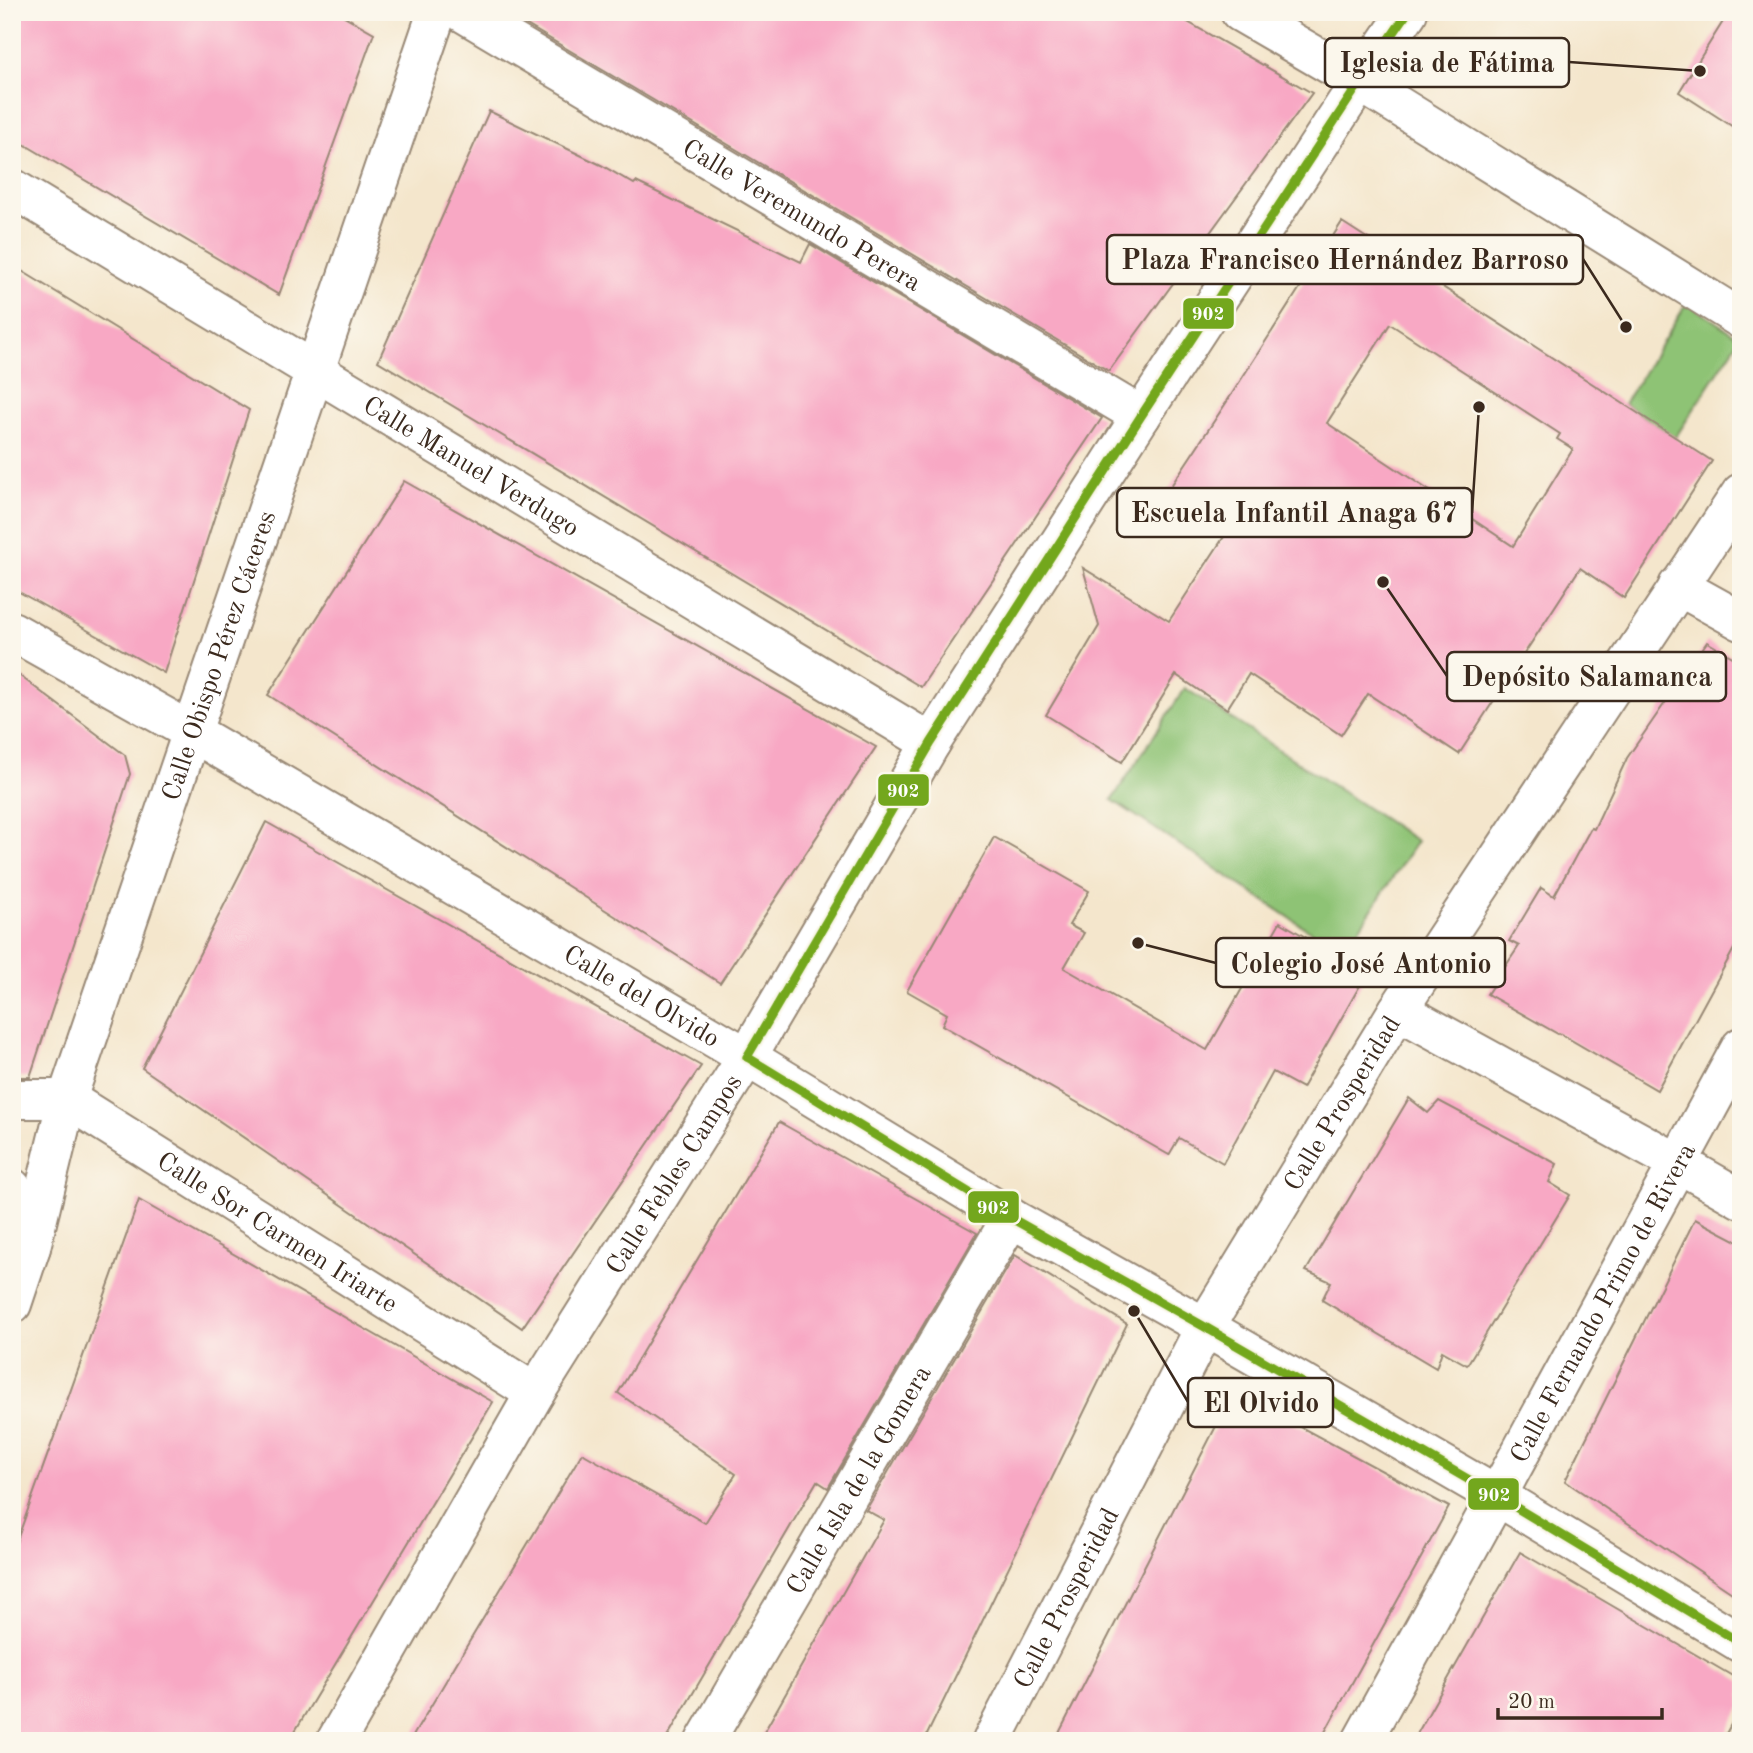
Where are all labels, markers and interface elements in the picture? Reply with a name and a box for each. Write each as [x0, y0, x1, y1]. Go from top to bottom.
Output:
callout: Iglesia de Fátima [1325, 38, 1569, 87]
text: Iglesia de Fátima [1339, 51, 1555, 79]
street label: Calle Veremundo Perera [678, 135, 925, 297]
callout: Plaza Francisco Hernández Barroso [1107, 235, 1583, 284]
text: Plaza Francisco Hernández Barroso [1121, 248, 1569, 276]
line badge: 902 [1182, 297, 1235, 330]
text: 902 [1191, 306, 1225, 325]
street label: Calle Manuel Verdugo [358, 392, 583, 542]
callout: Escuela Infantil Anaga 67 [1117, 488, 1472, 537]
text: Escuela Infantil Anaga 67 [1130, 501, 1458, 529]
street label: Calle Obispo Pérez Cáceres [159, 508, 281, 804]
callout: Depósito Salamanca [1447, 652, 1726, 701]
text: Depósito Salamanca [1462, 665, 1713, 693]
line badge: 902 [877, 773, 930, 807]
text: 902 [886, 783, 920, 802]
callout: Colegio José Antonio [1216, 938, 1505, 987]
street label: Calle del Olvido [559, 942, 724, 1053]
text: Colegio José Antonio [1230, 952, 1492, 980]
street label: Calle Prosperidad [1280, 1012, 1406, 1196]
street label: Calle Febles Campos [602, 1070, 748, 1279]
street label: Calle Fernando Primo de Rivera [1507, 1139, 1701, 1468]
street label: Calle Sor Carmen Iriarte [152, 1148, 401, 1318]
line badge: 902 [967, 1190, 1020, 1224]
text: 902 [976, 1200, 1010, 1219]
street label: Calle Isla de la Gomera [783, 1362, 937, 1599]
callout: El Olvido [1188, 1378, 1333, 1427]
text: El Olvido [1203, 1391, 1319, 1419]
line badge: 902 [1467, 1477, 1520, 1511]
text: 902 [1477, 1487, 1511, 1506]
street label: Calle Prosperidad [1010, 1504, 1125, 1693]
scale bar [1498, 1676, 1662, 1720]
text: 20 m [1508, 1692, 1555, 1713]

